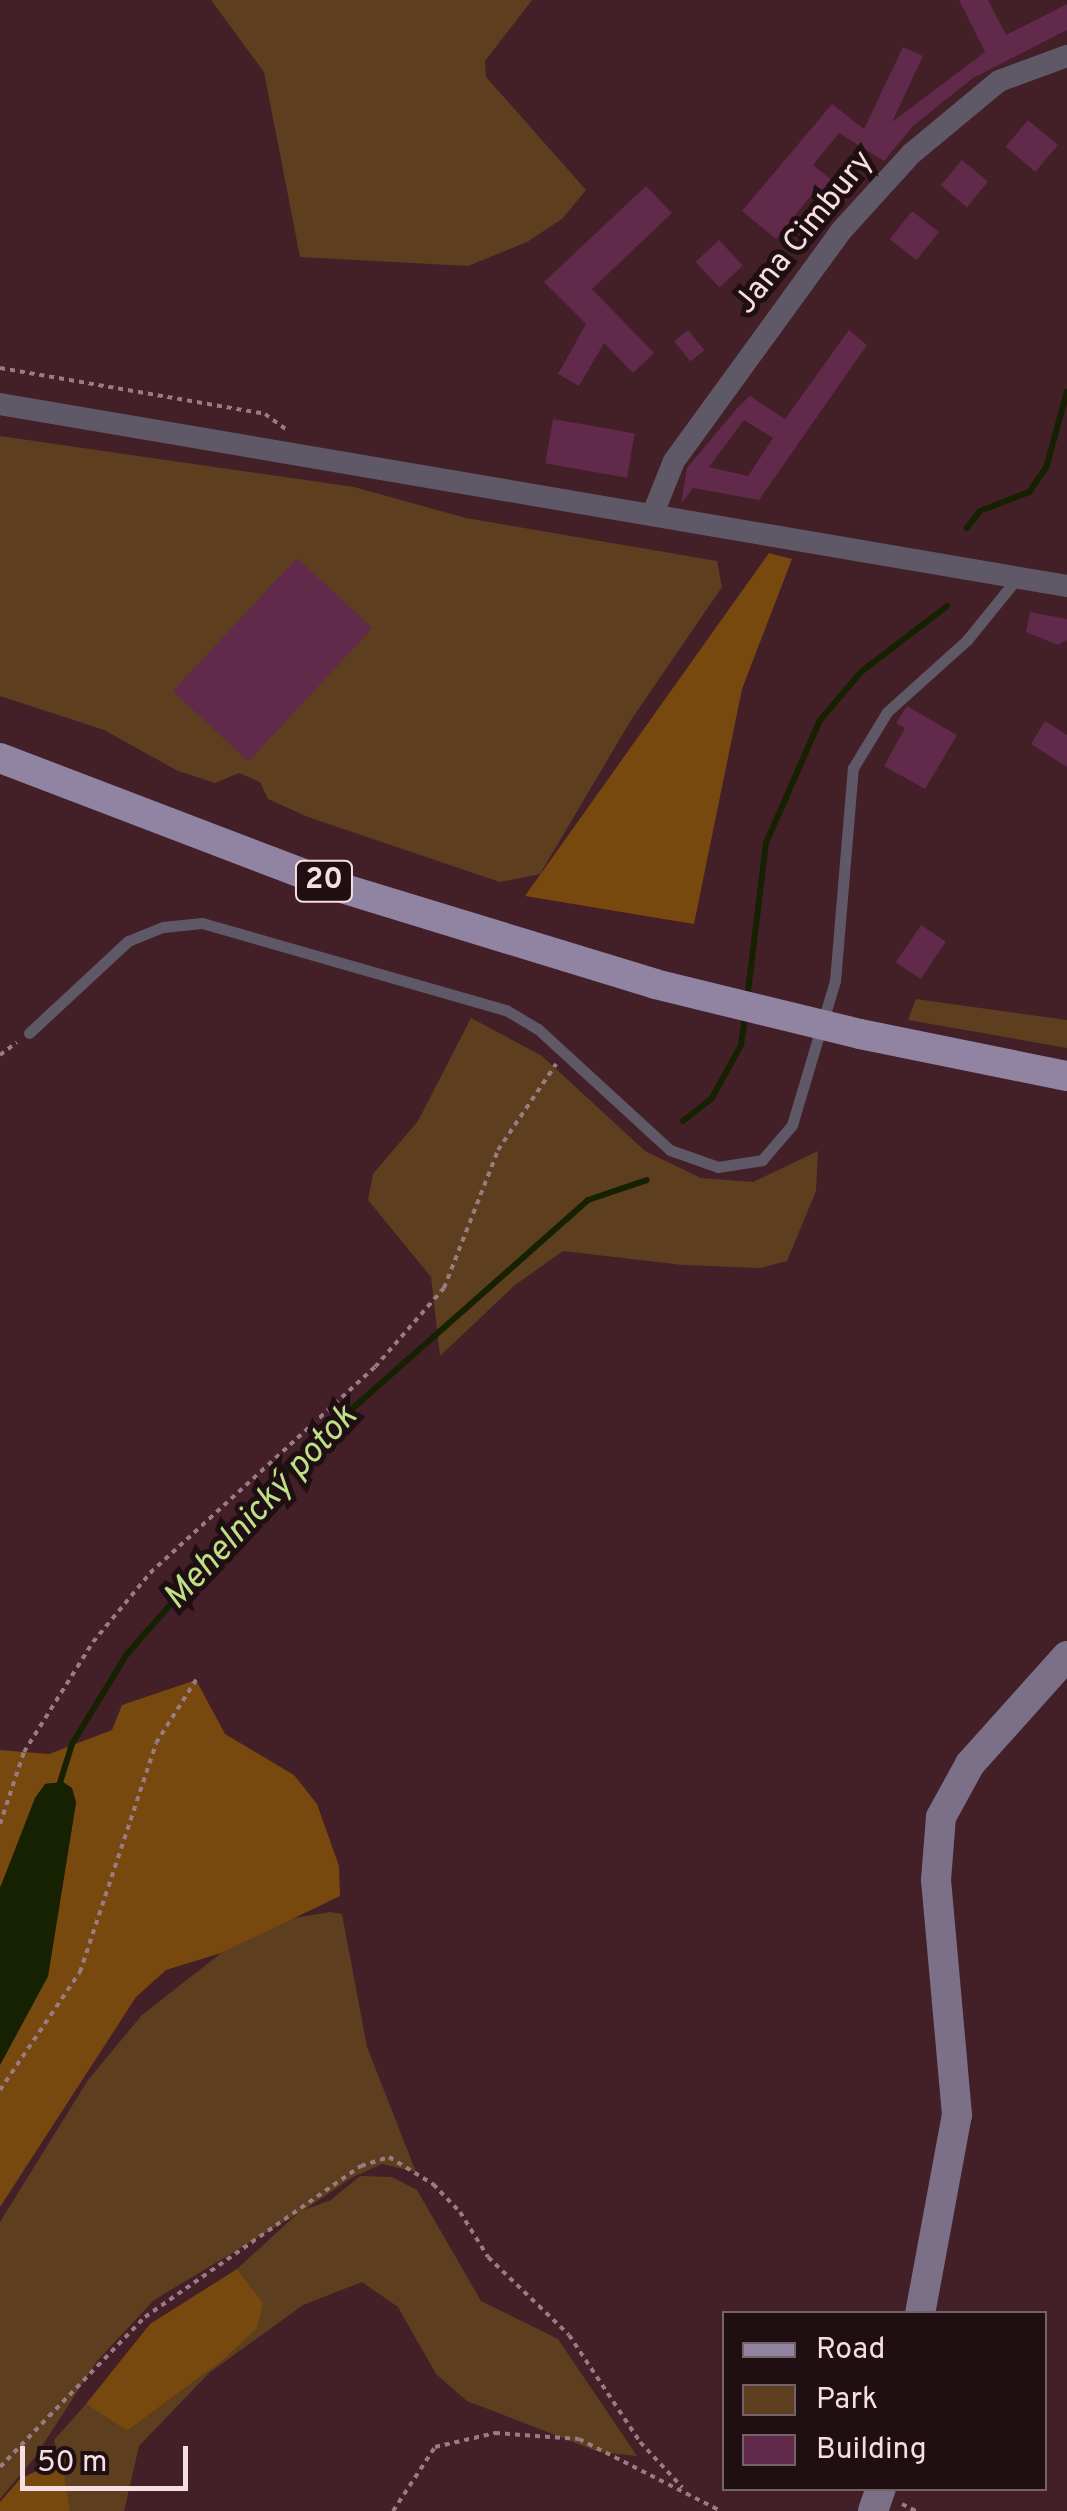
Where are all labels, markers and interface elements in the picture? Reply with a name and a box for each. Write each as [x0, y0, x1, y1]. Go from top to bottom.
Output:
street label: Jana Cimbury [727, 144, 883, 322]
road number: 20 [294, 856, 354, 906]
water label: Mehelnický potok [155, 1397, 367, 1619]
legend [722, 2311, 1047, 2491]
text: Road [816, 2332, 885, 2369]
text: Park [816, 2382, 878, 2419]
scale bar [25, 2426, 192, 2488]
text: Building [816, 2432, 927, 2469]
text: 50 m [37, 2445, 107, 2482]

